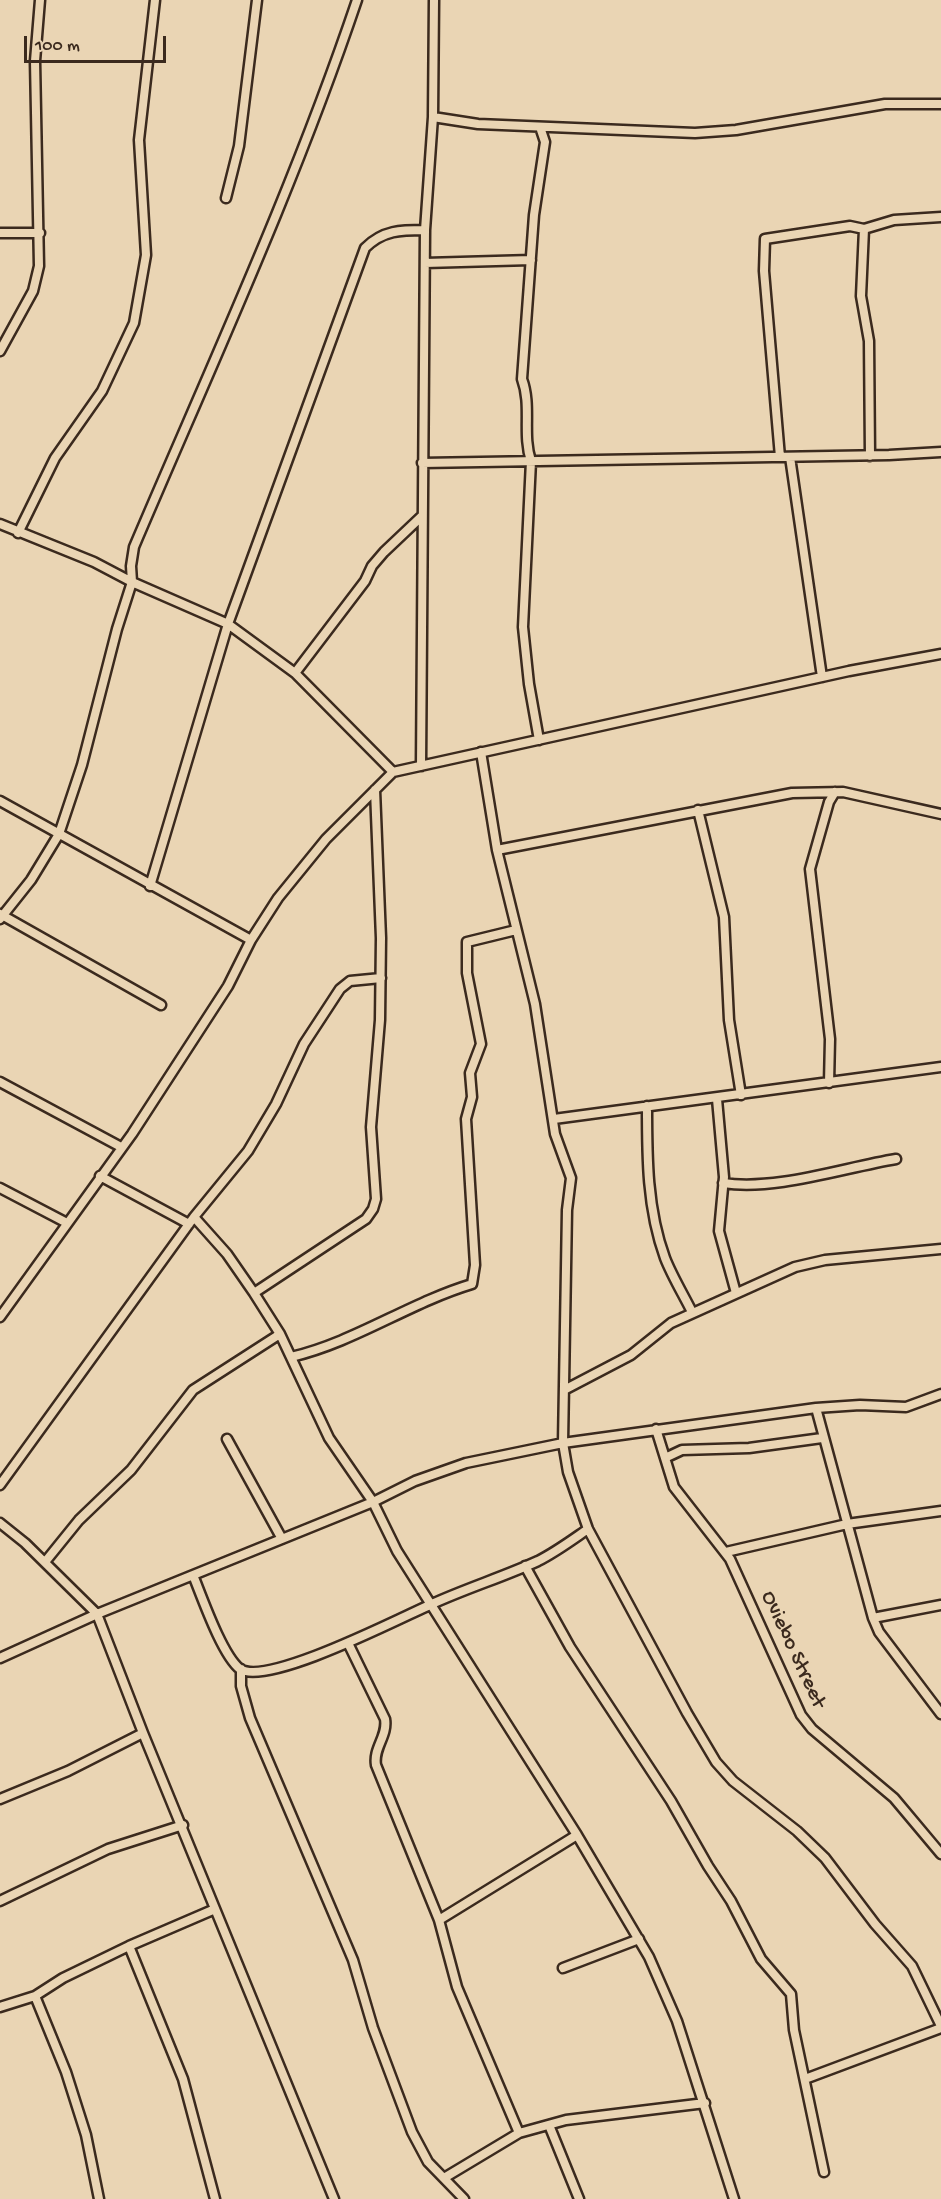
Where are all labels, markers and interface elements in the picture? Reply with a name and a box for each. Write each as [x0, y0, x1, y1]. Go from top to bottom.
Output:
scale bar [27, 24, 170, 62]
text: 100 m [35, 36, 80, 57]
street label: Oviebo Street [753, 1587, 831, 1713]

